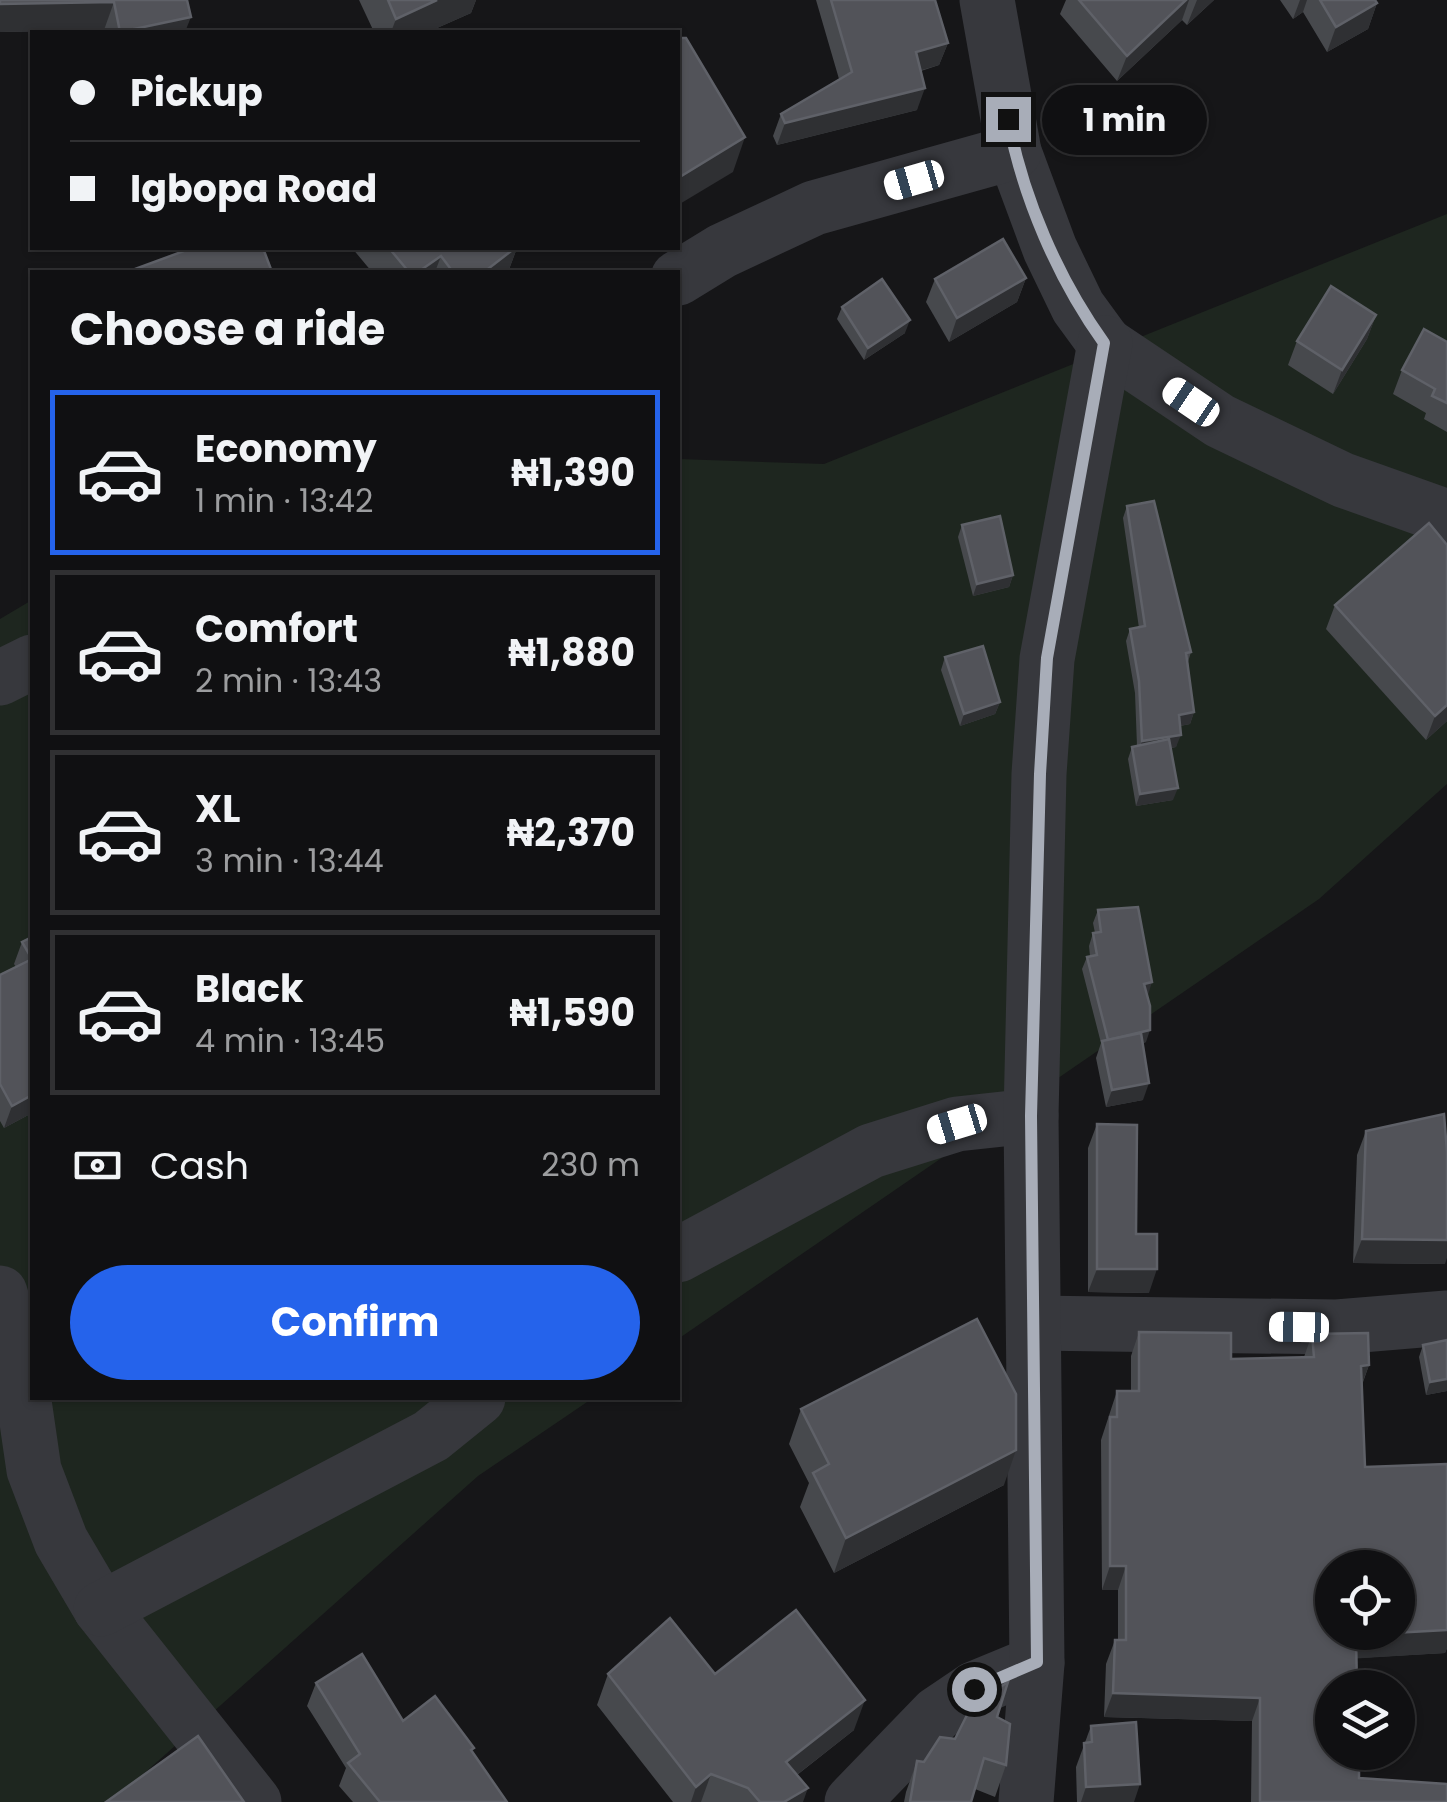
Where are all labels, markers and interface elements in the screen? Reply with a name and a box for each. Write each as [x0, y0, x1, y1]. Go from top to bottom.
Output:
text: Pickup [130, 66, 263, 119]
callout: 1 min [1043, 84, 1208, 154]
route end [986, 97, 1031, 142]
text: 1 min [1083, 97, 1166, 142]
car [881, 157, 947, 203]
text: Igbopa Road [130, 162, 377, 215]
text: Choose a ride [70, 298, 385, 361]
car [1158, 373, 1224, 431]
text: Economy [195, 422, 377, 475]
icon: car [75, 428, 165, 518]
text: ₦1,390 [511, 446, 635, 499]
text: 1 min · 13:42 [195, 478, 373, 523]
text: Comfort [195, 602, 358, 655]
icon: car [75, 608, 165, 698]
text: ₦1,880 [508, 626, 635, 679]
text: 2 min · 13:43 [195, 658, 382, 703]
text: XL [195, 782, 240, 835]
icon: car [75, 788, 165, 878]
text: ₦2,370 [507, 806, 635, 859]
text: 3 min · 13:44 [195, 838, 384, 883]
text: Black [195, 962, 304, 1015]
icon: car [75, 968, 165, 1058]
text: ₦1,590 [510, 986, 635, 1039]
text: 4 min · 13:45 [195, 1018, 385, 1063]
car [924, 1101, 990, 1147]
icon: cash [70, 1138, 125, 1193]
text: Cash [150, 1139, 249, 1192]
text: 230 m [541, 1142, 640, 1187]
button: Confirm [70, 1265, 640, 1380]
car [1269, 1311, 1329, 1343]
map controls [1315, 1550, 1415, 1770]
button: locate [1315, 1550, 1415, 1650]
route start [952, 1667, 997, 1712]
button: layers [1315, 1670, 1415, 1770]

